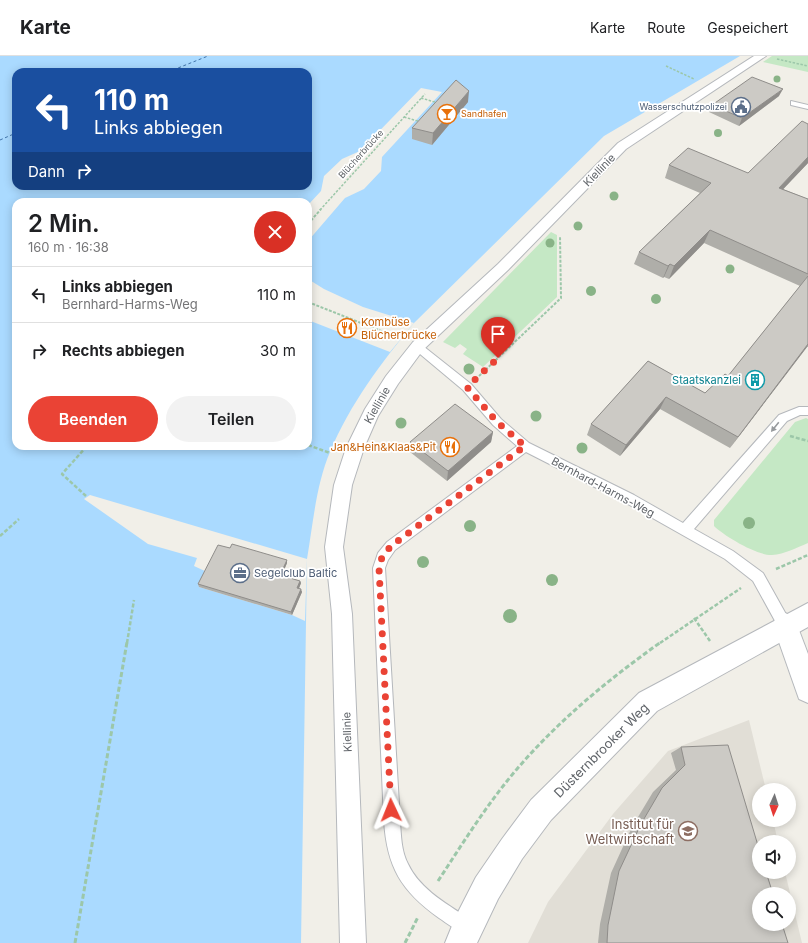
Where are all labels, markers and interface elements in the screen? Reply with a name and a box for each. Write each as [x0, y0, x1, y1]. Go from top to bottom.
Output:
text: Karte [20, 16, 71, 39]
text: Karte [590, 19, 625, 36]
text: Route [647, 19, 685, 36]
text: Gespeichert [707, 19, 788, 36]
text: 110 m [94, 83, 169, 117]
icon: left [28, 84, 80, 136]
public building icon: Wasserschutzpolizei [730, 96, 752, 118]
place label: Wasserschutzpolizei [639, 101, 727, 112]
bar icon: Sandhafen [436, 103, 458, 125]
place label: Sandhafen [461, 108, 507, 119]
text: Links abbiegen [94, 117, 223, 138]
street label: Blücherbrücke [336, 127, 385, 180]
street label: Kiellinie [580, 151, 618, 189]
icon: right [73, 160, 95, 182]
text: Dann [28, 162, 65, 181]
text: 2 Min. [28, 209, 100, 238]
button: close [254, 211, 296, 253]
text: 160 m · 16:38 [28, 239, 109, 255]
text: Links abbiegen [62, 277, 173, 296]
icon: left [28, 284, 50, 306]
text: 110 m [257, 285, 296, 304]
text: Bernhard-Harms-Weg [62, 296, 198, 312]
place label: Kombüse Blücherbrücke [361, 315, 437, 342]
restaurant icon: Kombüse Blücherbrücke [336, 317, 358, 339]
pin [481, 317, 515, 358]
icon: arrive [487, 323, 509, 345]
icon: right [28, 340, 50, 362]
text: Rechts abbiegen [62, 341, 184, 360]
text: 30 m [260, 341, 296, 360]
building icon: Staatskanzlei [744, 369, 766, 391]
place label: Staatskanzlei [672, 373, 741, 387]
street label: Kiellinie [361, 384, 393, 426]
button: Beenden [28, 396, 158, 442]
button: Teilen [166, 396, 296, 442]
one-way arrow [771, 422, 780, 433]
restaurant icon: Jan&Hein&Klaas&Pit [439, 436, 461, 458]
place label: Jan&Hein&Klaas&Pit [331, 440, 436, 454]
street label: Bernhard-Harms-Weg [549, 454, 657, 520]
office icon: Segelclub Baltic [229, 562, 251, 584]
place label: Segelclub Baltic [254, 566, 337, 580]
street label: Düsternbrooker Weg [550, 699, 652, 801]
street label: Kiellinie [339, 712, 355, 752]
north arrow [752, 783, 796, 827]
map controls [752, 783, 796, 931]
position arrow [370, 789, 412, 831]
place label: Institut für Weltwirtschaft [586, 816, 674, 847]
school or university icon: Institut für Weltwirtschaft [677, 820, 699, 842]
button: sound [752, 835, 796, 879]
button: search [752, 887, 796, 931]

